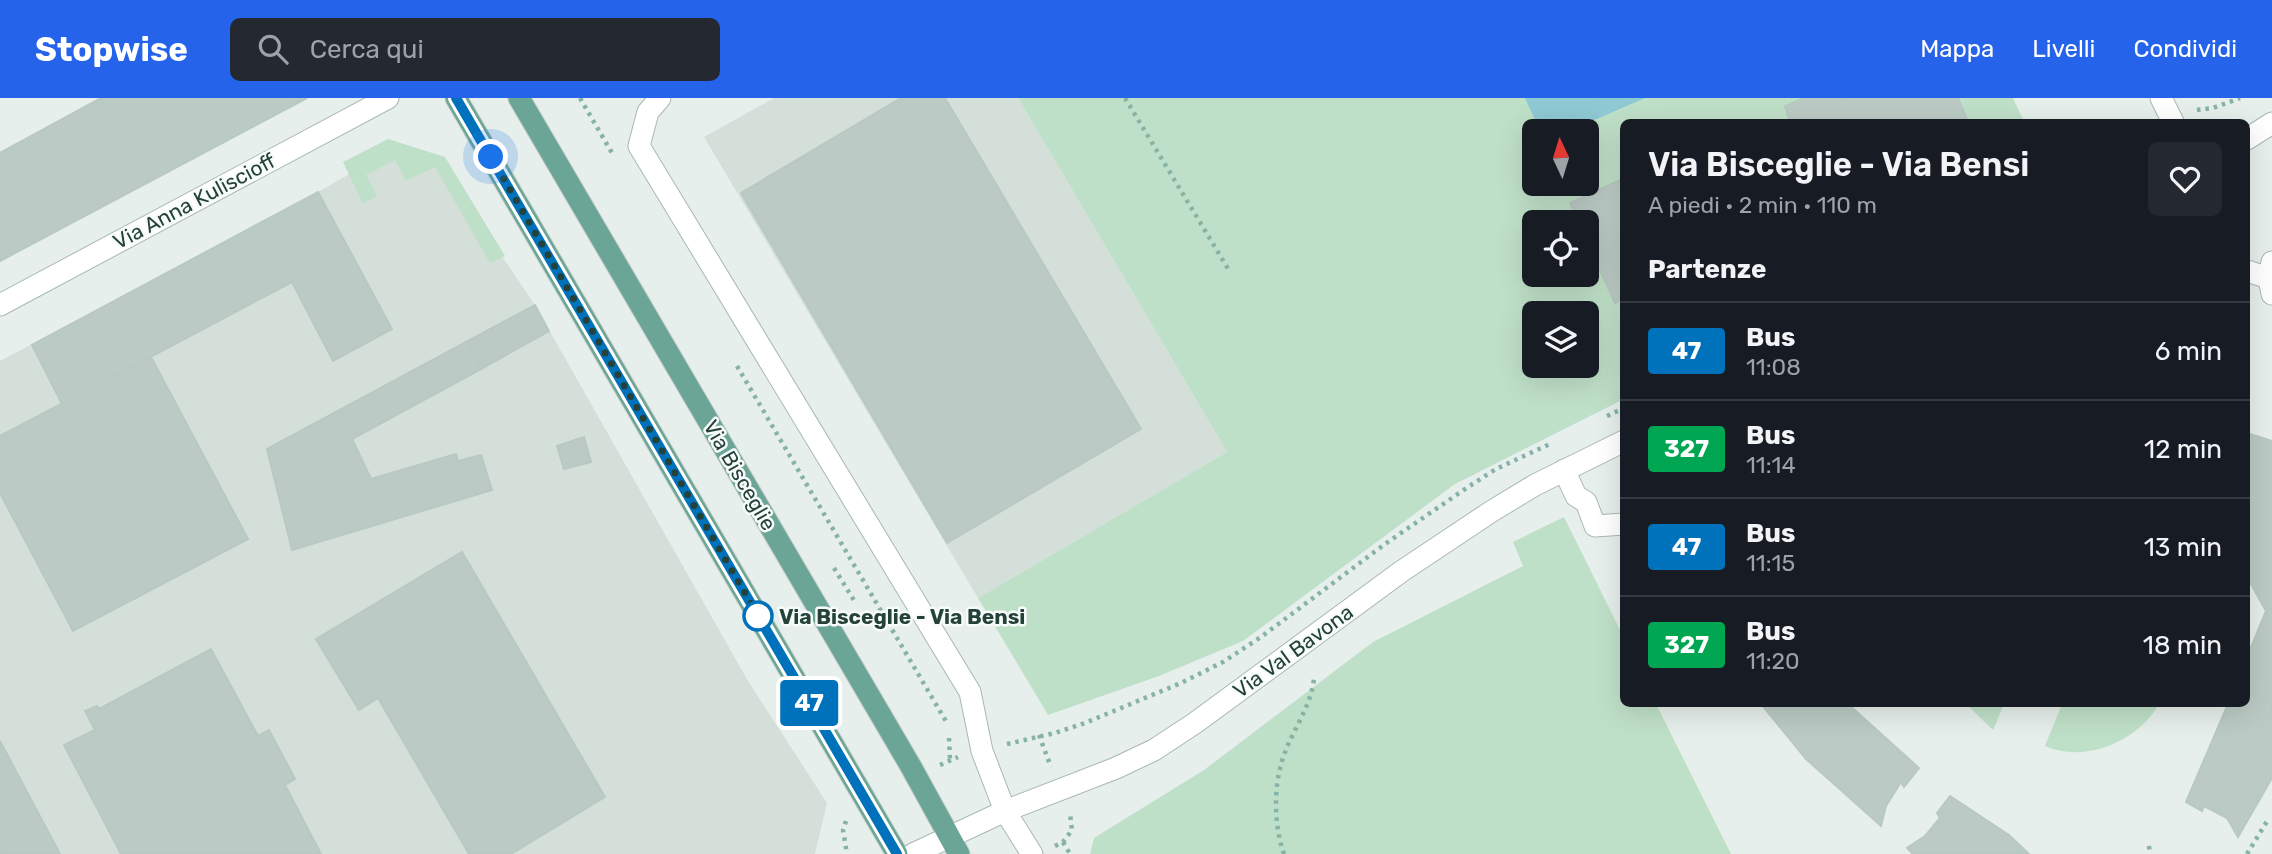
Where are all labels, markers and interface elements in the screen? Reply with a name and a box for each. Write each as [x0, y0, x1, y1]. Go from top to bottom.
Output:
search box [230, 18, 720, 81]
text: Stopwise [35, 30, 188, 69]
icon: search [254, 30, 292, 68]
text: Cerca qui [310, 34, 424, 65]
text: Mappa [1920, 35, 1994, 63]
text: Livelli [2032, 35, 2095, 63]
text: Condividi [2133, 35, 2237, 63]
north arrow [1522, 119, 1600, 196]
map controls [1522, 119, 1599, 378]
your location [473, 139, 508, 174]
button: heart [2148, 142, 2222, 216]
text: Via Bisceglie - Via Bensi [1648, 145, 2029, 184]
street label: Via Anna Kuliscioff [109, 147, 280, 254]
text: A piedi · 2 min · 110 m [1648, 191, 1877, 219]
button: locate [1522, 210, 1599, 287]
text: Partenze [1648, 254, 1766, 285]
button: layers [1522, 301, 1599, 378]
text: Bus [1746, 322, 1795, 353]
text: 6 min [2155, 336, 2222, 367]
text: 47 [1672, 337, 1701, 365]
text: 11:08 [1746, 353, 1801, 381]
street label: Via Bisceglie [698, 415, 782, 535]
text: Bus [1746, 420, 1795, 451]
text: 12 min [2144, 434, 2222, 465]
text: 327 [1664, 435, 1709, 463]
text: 11:14 [1746, 451, 1796, 479]
text: Bus [1746, 518, 1795, 549]
text: 13 min [2144, 532, 2222, 563]
text: 47 [1672, 533, 1701, 561]
text: 11:15 [1746, 549, 1795, 577]
street label: Via Val Bavona [1228, 599, 1358, 703]
marker: Via Bisceglie - Via Bensi [743, 601, 773, 631]
place label: Via Bisceglie - Via Bensi [779, 604, 1025, 629]
text: Bus [1746, 616, 1795, 647]
text: 18 min [2143, 630, 2222, 661]
text: 327 [1664, 631, 1709, 659]
text: 11:20 [1746, 647, 1800, 675]
line badge: 47 [778, 680, 840, 726]
text: 47 [794, 689, 824, 717]

